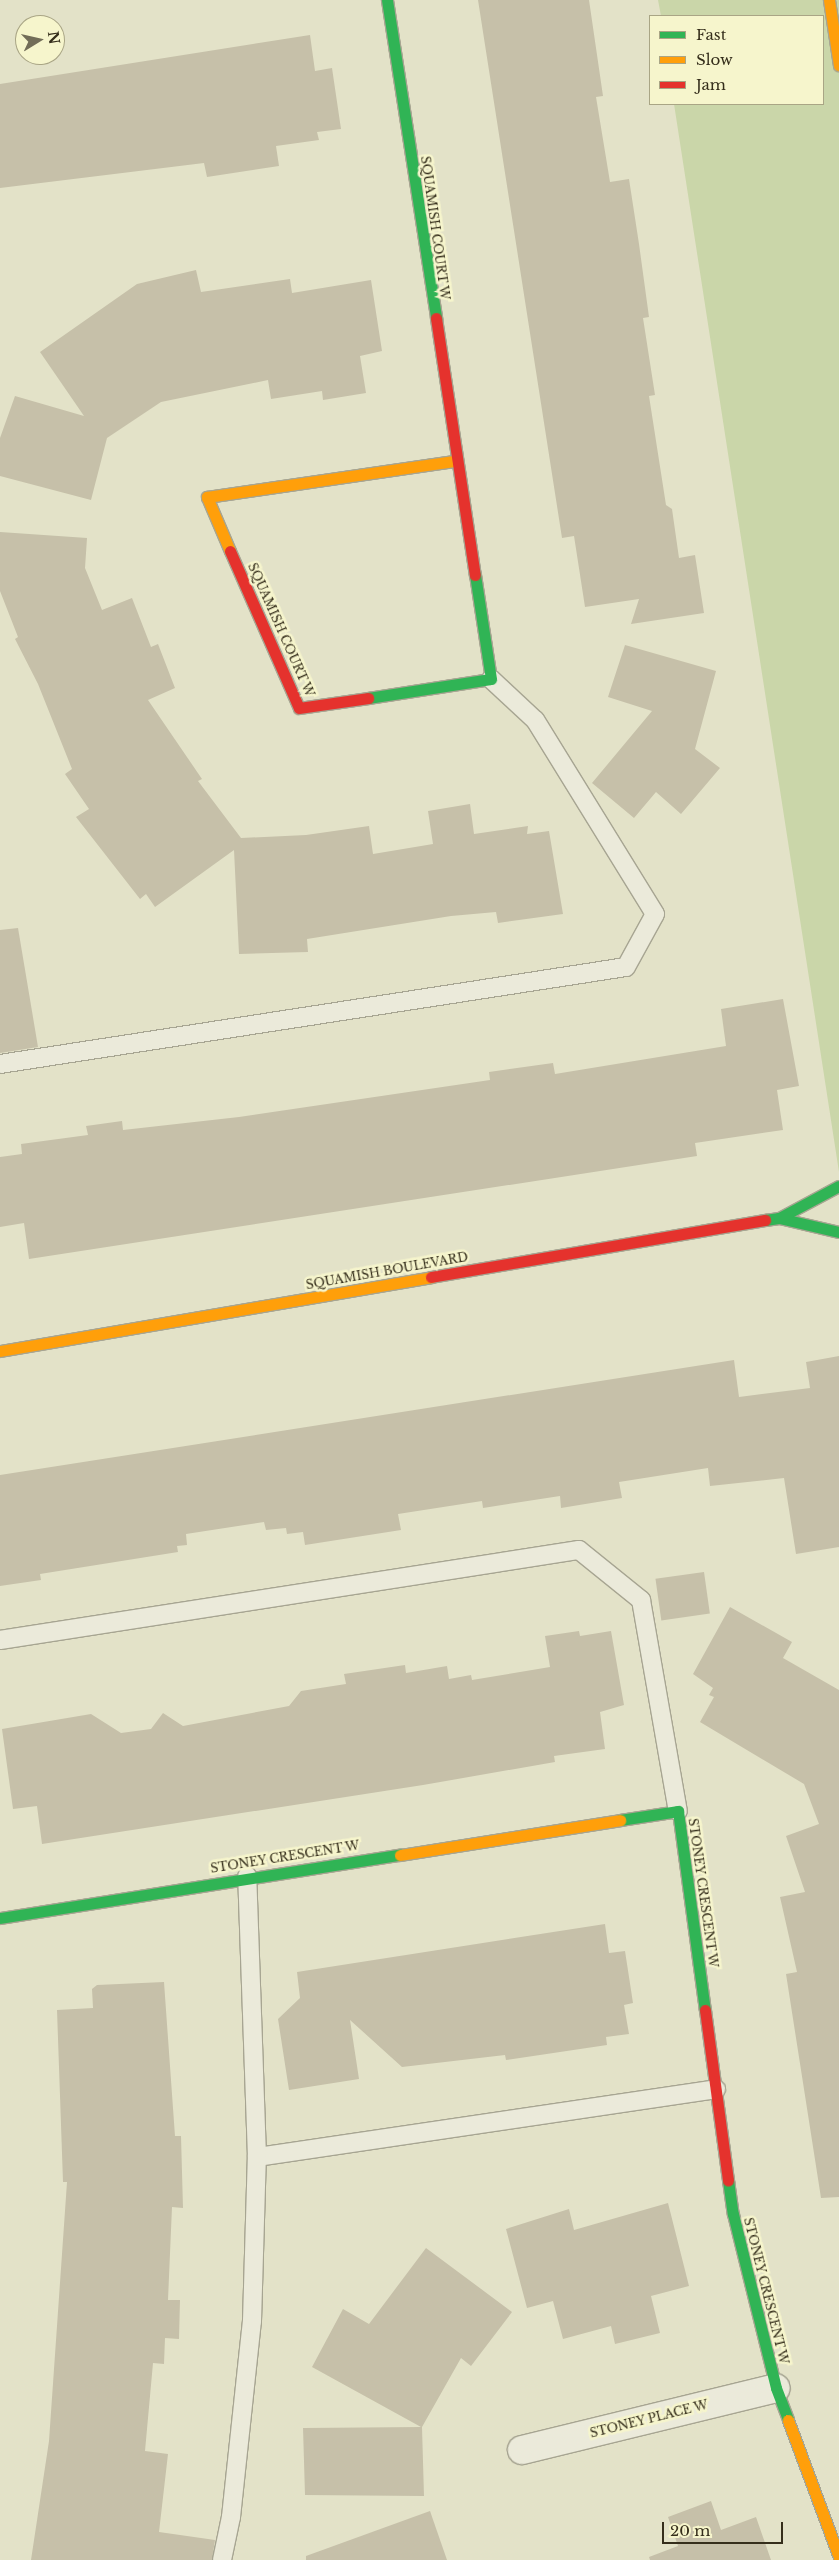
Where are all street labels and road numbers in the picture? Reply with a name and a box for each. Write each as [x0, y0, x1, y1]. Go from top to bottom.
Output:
street label: SQUAMISH COURT W [418, 155, 452, 301]
street label: SQUAMISH COURT W [245, 560, 317, 700]
street label: SQUAMISH BOULEVARD [305, 1250, 469, 1292]
street label: STONEY CRESCENT W [685, 1817, 721, 1969]
street label: STONEY CRESCENT W [209, 1838, 361, 1876]
street label: STONEY CRESCENT W [741, 2215, 791, 2367]
street label: STONEY PLACE W [588, 2397, 710, 2441]

